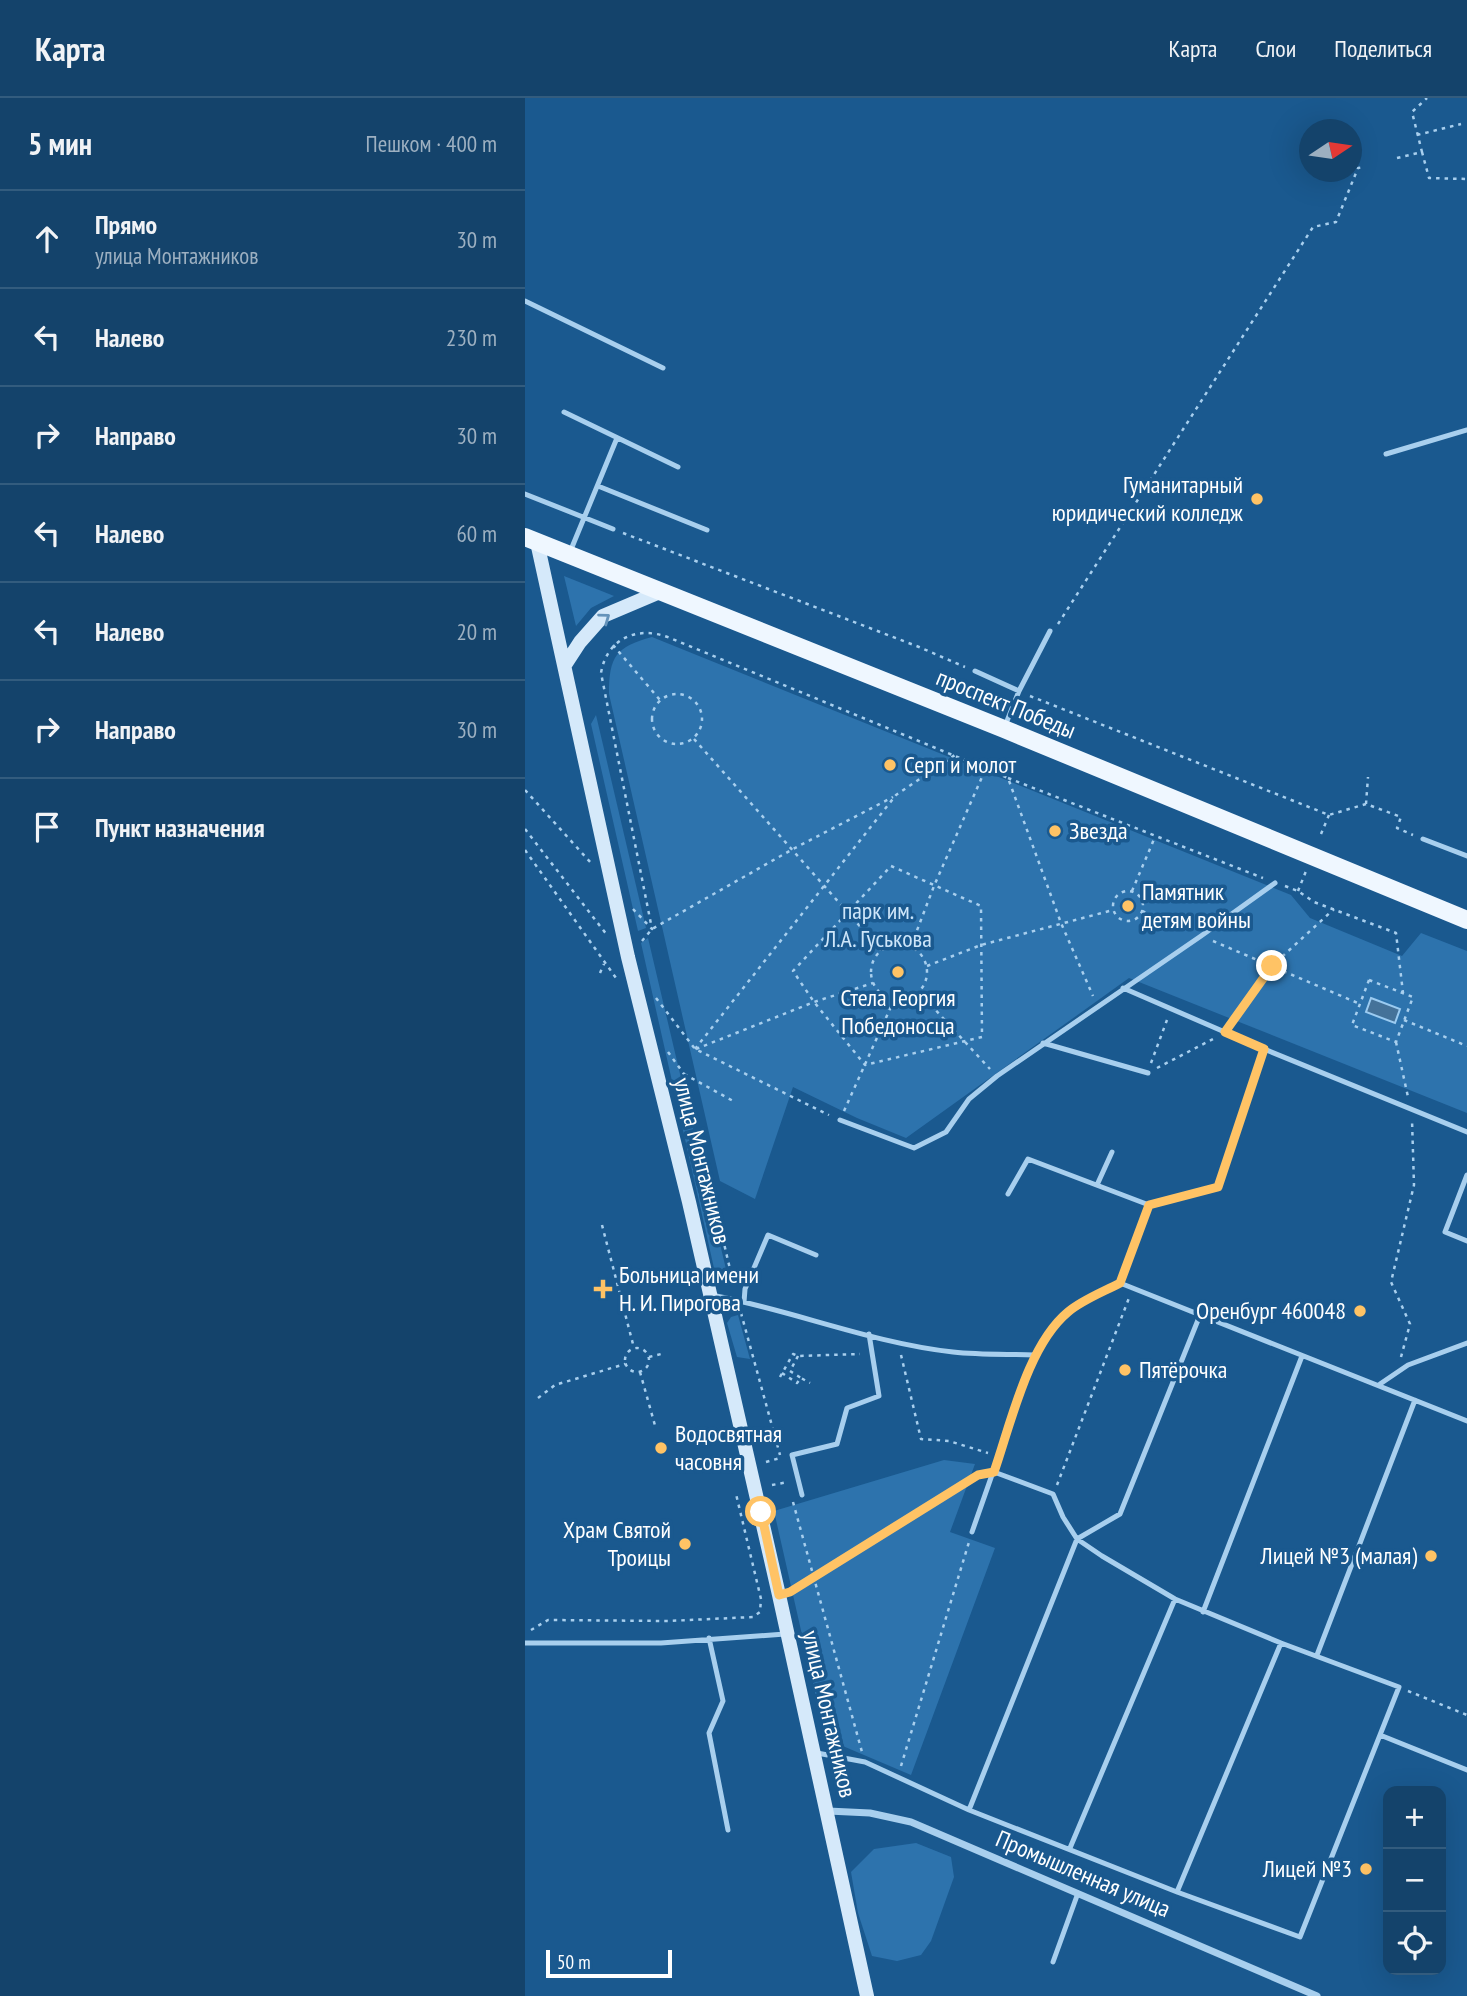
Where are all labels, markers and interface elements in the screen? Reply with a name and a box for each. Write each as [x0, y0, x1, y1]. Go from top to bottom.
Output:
text: Карта [35, 27, 105, 70]
text: Карта [1169, 33, 1217, 64]
text: Слои [1255, 33, 1296, 64]
text: Поделиться [1334, 33, 1432, 64]
north arrow [1299, 119, 1362, 182]
text: 5 мин [28, 124, 92, 163]
text: Пешком · 400 m [366, 129, 497, 158]
text: Прямо [95, 208, 157, 241]
icon: ahead [28, 220, 66, 258]
text: 30 m [456, 225, 497, 254]
text: улица Монтажников [95, 241, 259, 270]
icon: left [28, 318, 66, 356]
text: Налево [95, 321, 164, 354]
text: 230 m [446, 323, 497, 352]
icon: right [28, 416, 66, 454]
text: Направо [95, 419, 176, 452]
text: 30 m [456, 421, 497, 450]
place label: Гуманитарный юридический колледж [1052, 469, 1243, 528]
marker: Гуманитарный юридический колледж [1249, 491, 1265, 507]
icon: left [28, 514, 66, 552]
text: Налево [95, 517, 164, 550]
text: 60 m [456, 519, 497, 548]
icon: left [28, 612, 66, 650]
one-way arrow [598, 614, 610, 626]
text: Налево [95, 615, 164, 648]
text: 20 m [456, 617, 497, 646]
street label: проспект Победы [932, 661, 1080, 746]
icon: right [28, 710, 66, 748]
text: Направо [95, 713, 176, 746]
text: 30 m [456, 715, 497, 744]
place label: Серп и молот [904, 749, 1016, 780]
marker: Серп и молот [882, 757, 898, 773]
icon: arrive [28, 808, 66, 846]
text: Пункт назначения [95, 811, 265, 844]
place label: Звезда [1069, 815, 1128, 846]
marker: Звезда [1047, 823, 1063, 839]
place label: Памятник детям войны [1142, 876, 1251, 935]
park label: парк им. Л.А. Гуськова [823, 895, 932, 954]
marker: Памятник детям войны [1120, 898, 1136, 914]
route end [1256, 950, 1287, 981]
marker: Стела Георгия Победоносца [890, 964, 906, 980]
place label: Стела Георгия Победоносца [840, 982, 956, 1041]
street label: улица Монтажников [667, 1074, 738, 1247]
place label: Больница имени Н. И. Пирогова [619, 1259, 759, 1318]
marker: Больница имени Н. И. Пирогова [593, 1279, 613, 1299]
place label: Оренбург 460048 [1196, 1295, 1346, 1326]
marker: Оренбург 460048 [1352, 1303, 1368, 1319]
place label: Пятёрочка [1139, 1354, 1227, 1385]
marker: Пятёрочка [1117, 1362, 1133, 1378]
place label: Водосвятная часовня [675, 1418, 782, 1477]
marker: Водосвятная часовня [653, 1440, 669, 1456]
route start [745, 1496, 776, 1527]
place label: Храм Святой Троицы [563, 1514, 671, 1573]
marker: Храм Святой Троицы [677, 1536, 693, 1552]
place label: Лицей №3 (малая) [1260, 1540, 1417, 1571]
marker: Лицей №3 (малая) [1423, 1548, 1439, 1564]
street label: улица Монтажников [795, 1627, 864, 1801]
map controls [1383, 1786, 1446, 1975]
button: + [1383, 1786, 1446, 1849]
street label: Промышленная улица [991, 1823, 1175, 1924]
button: − [1383, 1849, 1446, 1912]
place label: Лицей №3 [1262, 1853, 1352, 1884]
marker: Лицей №3 [1358, 1861, 1374, 1877]
button: locate [1383, 1912, 1446, 1975]
scale bar [546, 1947, 672, 1979]
text: 50 m [557, 1950, 591, 1974]

